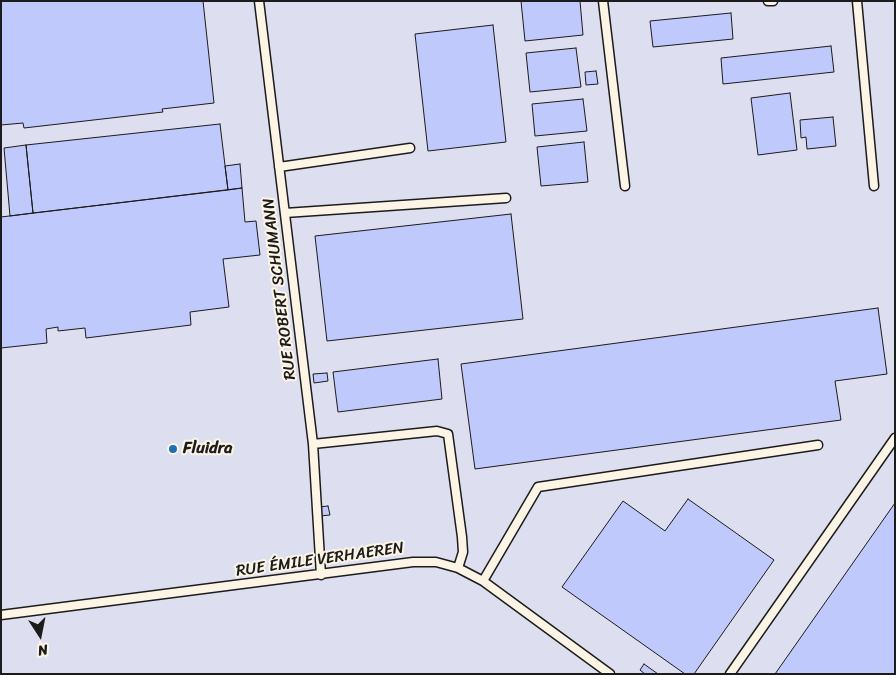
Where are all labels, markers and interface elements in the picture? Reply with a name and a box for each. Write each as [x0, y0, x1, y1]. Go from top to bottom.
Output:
street label: RUE ROBERT SCHUMANN [259, 197, 301, 381]
place label: Fluidra [183, 439, 232, 459]
marker: Fluidra [167, 443, 179, 455]
street label: RUE ÉMILE VERHAEREN [235, 539, 405, 581]
north arrow [15, 610, 65, 660]
text: N [36, 637, 50, 663]

